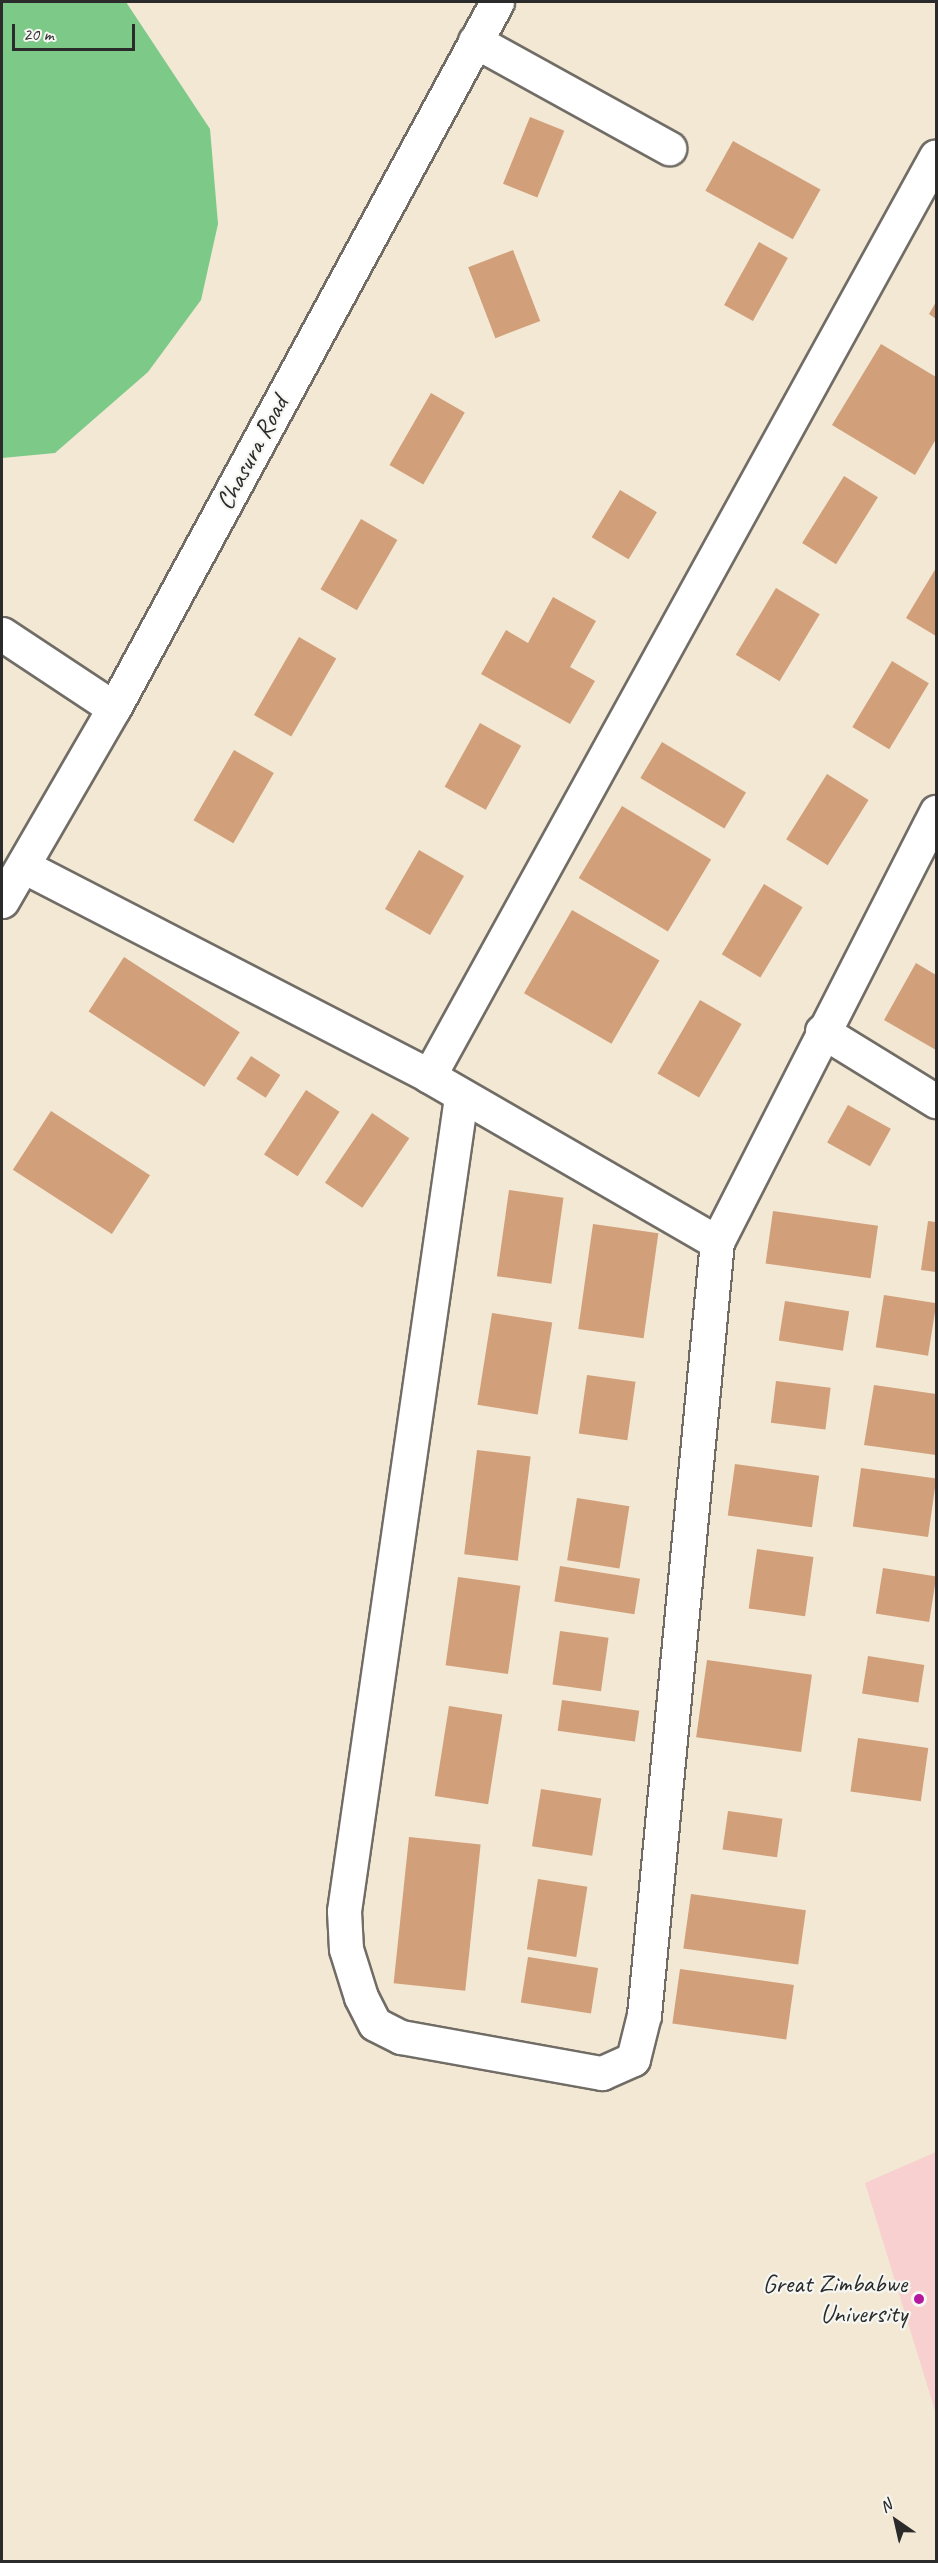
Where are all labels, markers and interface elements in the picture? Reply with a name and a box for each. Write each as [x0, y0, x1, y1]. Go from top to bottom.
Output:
scale bar [15, 12, 138, 50]
text: 20 m [23, 23, 54, 45]
street label: Chasura Road [209, 391, 295, 515]
place label: Great Zimbabwe University [763, 2268, 907, 2330]
marker: Great Zimbabwe University [912, 2292, 926, 2306]
north arrow [866, 2491, 926, 2551]
text: N [876, 2495, 896, 2517]

